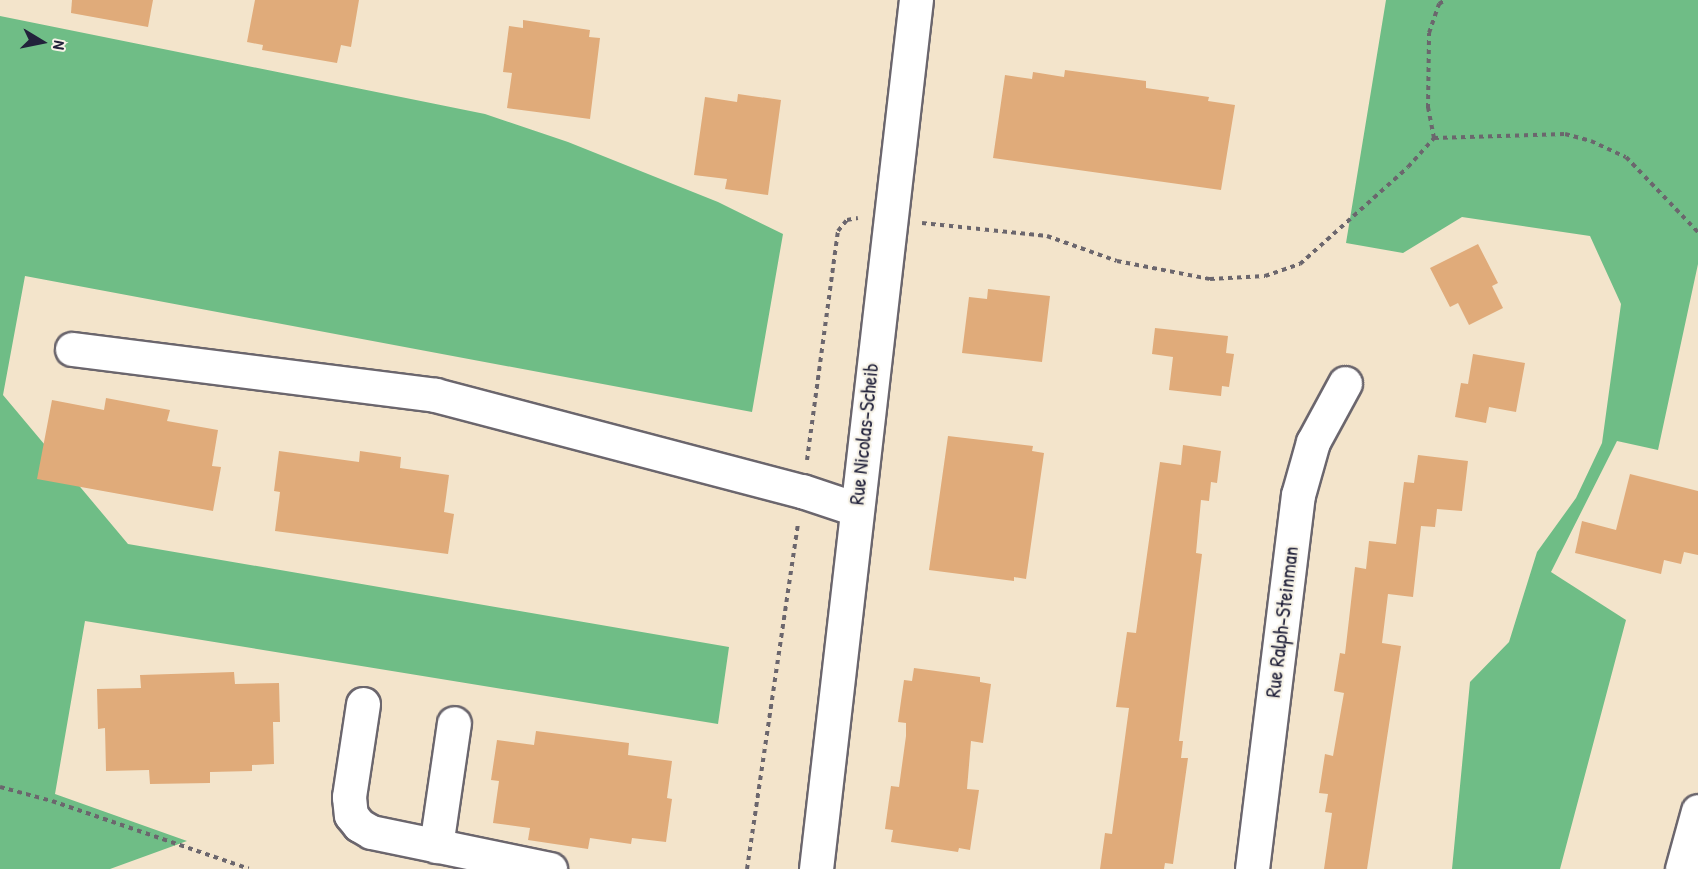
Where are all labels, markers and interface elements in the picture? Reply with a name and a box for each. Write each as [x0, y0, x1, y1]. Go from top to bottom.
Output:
north arrow [12, 12, 72, 72]
text: N [48, 39, 71, 51]
street label: Rue Nicolas-Scheib [844, 362, 884, 506]
street label: Rue Ralph-Steinman [1260, 545, 1304, 699]

